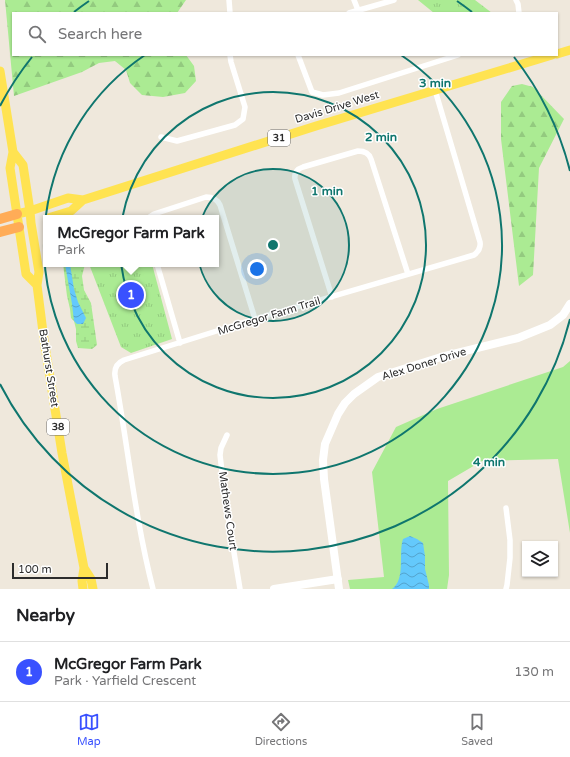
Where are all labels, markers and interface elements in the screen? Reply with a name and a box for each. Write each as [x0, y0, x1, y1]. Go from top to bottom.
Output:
search box [12, 12, 558, 56]
icon: search [26, 23, 48, 45]
text: Search here [58, 25, 142, 43]
text: 3 min [419, 76, 451, 90]
street label: Davis Drive West [293, 88, 381, 126]
road number: 31 [268, 130, 290, 146]
text: 2 min [365, 130, 397, 144]
text: 1 min [311, 184, 343, 198]
popup [43, 215, 219, 267]
text: McGregor Farm Park [57, 224, 205, 242]
centre of rings [266, 238, 280, 252]
text: Park [57, 242, 85, 258]
your location [247, 259, 267, 279]
pin: 1 [118, 280, 144, 310]
street label: McGregor Farm Trail [216, 294, 322, 338]
street label: Bathurst Street [36, 328, 62, 408]
street label: Alex Doner Drive [380, 345, 468, 383]
road number: 38 [47, 419, 69, 435]
text: 4 min [473, 455, 505, 469]
street label: Mathews Court [216, 471, 240, 551]
map controls [522, 541, 558, 577]
button: layers [522, 541, 558, 577]
scale bar [12, 561, 108, 580]
text: 100 m [18, 563, 52, 576]
text: Nearby [16, 605, 75, 626]
text: McGregor Farm Park [54, 655, 202, 673]
text: 1 [25, 664, 33, 680]
text: 130 m [514, 664, 554, 680]
text: Park · Yarfield Crescent [54, 673, 196, 689]
tab: Map [77, 711, 101, 748]
tab: Directions [255, 711, 307, 748]
tab: Saved [461, 711, 493, 748]

